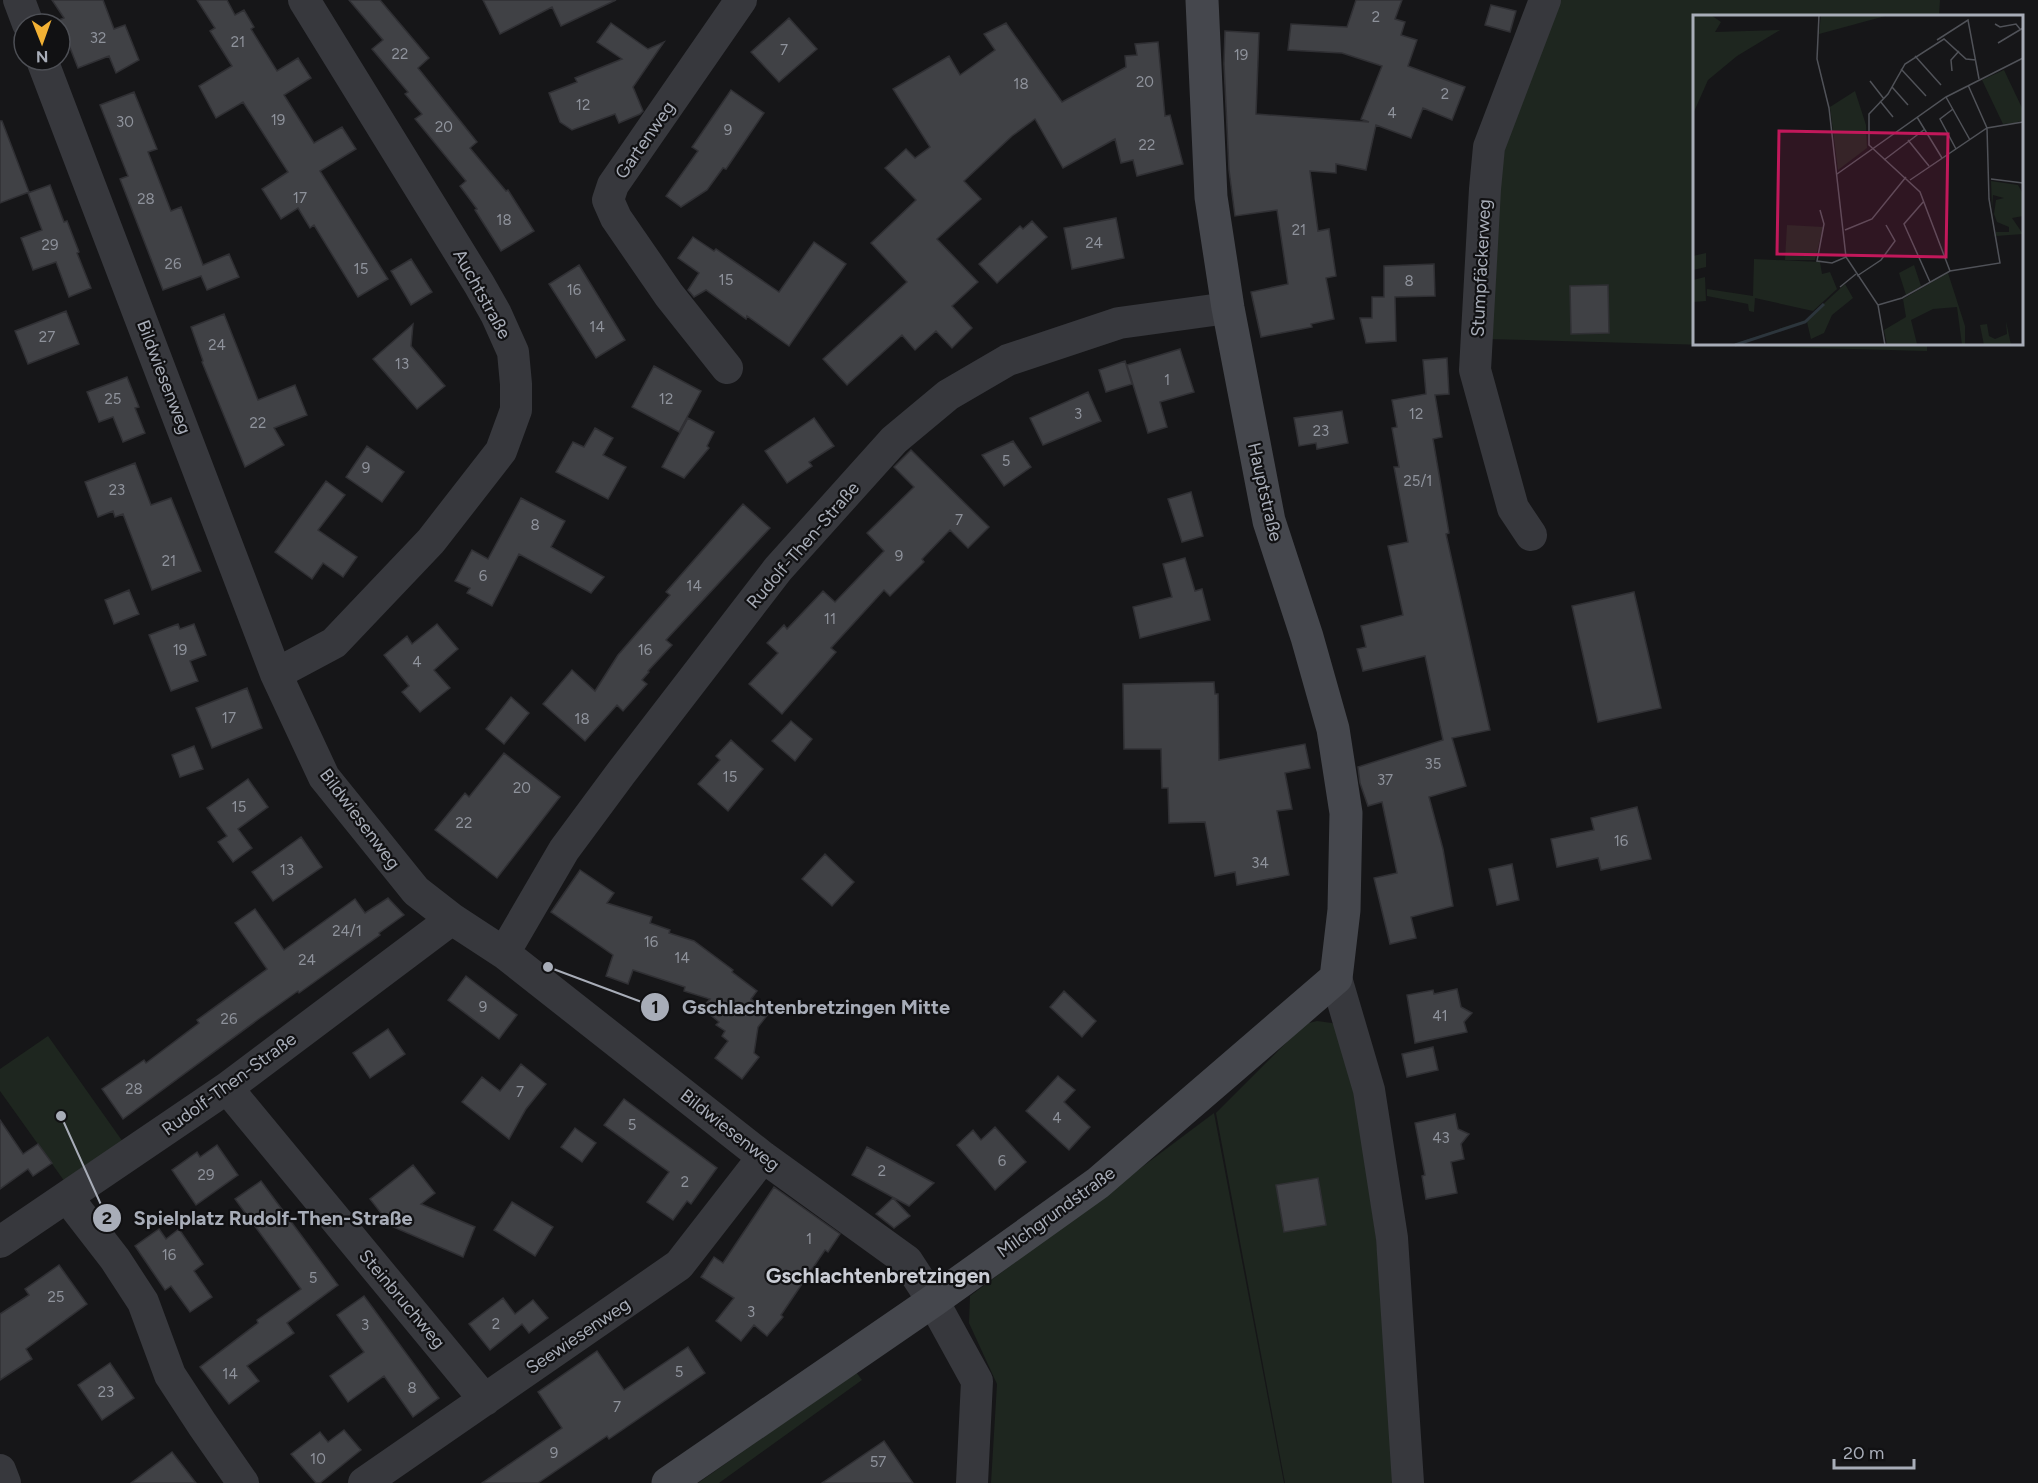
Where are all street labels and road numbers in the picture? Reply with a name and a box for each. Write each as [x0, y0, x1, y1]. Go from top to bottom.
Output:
street label: Gartenweg [610, 97, 680, 183]
street label: Stumpfäckerweg [1466, 198, 1496, 338]
street label: Auchtstraße [448, 245, 516, 343]
street label: Bildwiesenweg [132, 317, 196, 437]
street label: Hauptstraße [1243, 441, 1287, 544]
street label: Rudolf-Then-Straße [742, 477, 864, 613]
street label: Bildwiesenweg [315, 764, 405, 874]
street label: Rudolf-Then-Straße [157, 1028, 301, 1140]
street label: Bildwiesenweg [676, 1084, 784, 1176]
street label: Milchgrundstraße [993, 1162, 1120, 1262]
street label: Steinbruchweg [354, 1245, 450, 1353]
street label: Seewiesenweg [522, 1293, 634, 1379]

